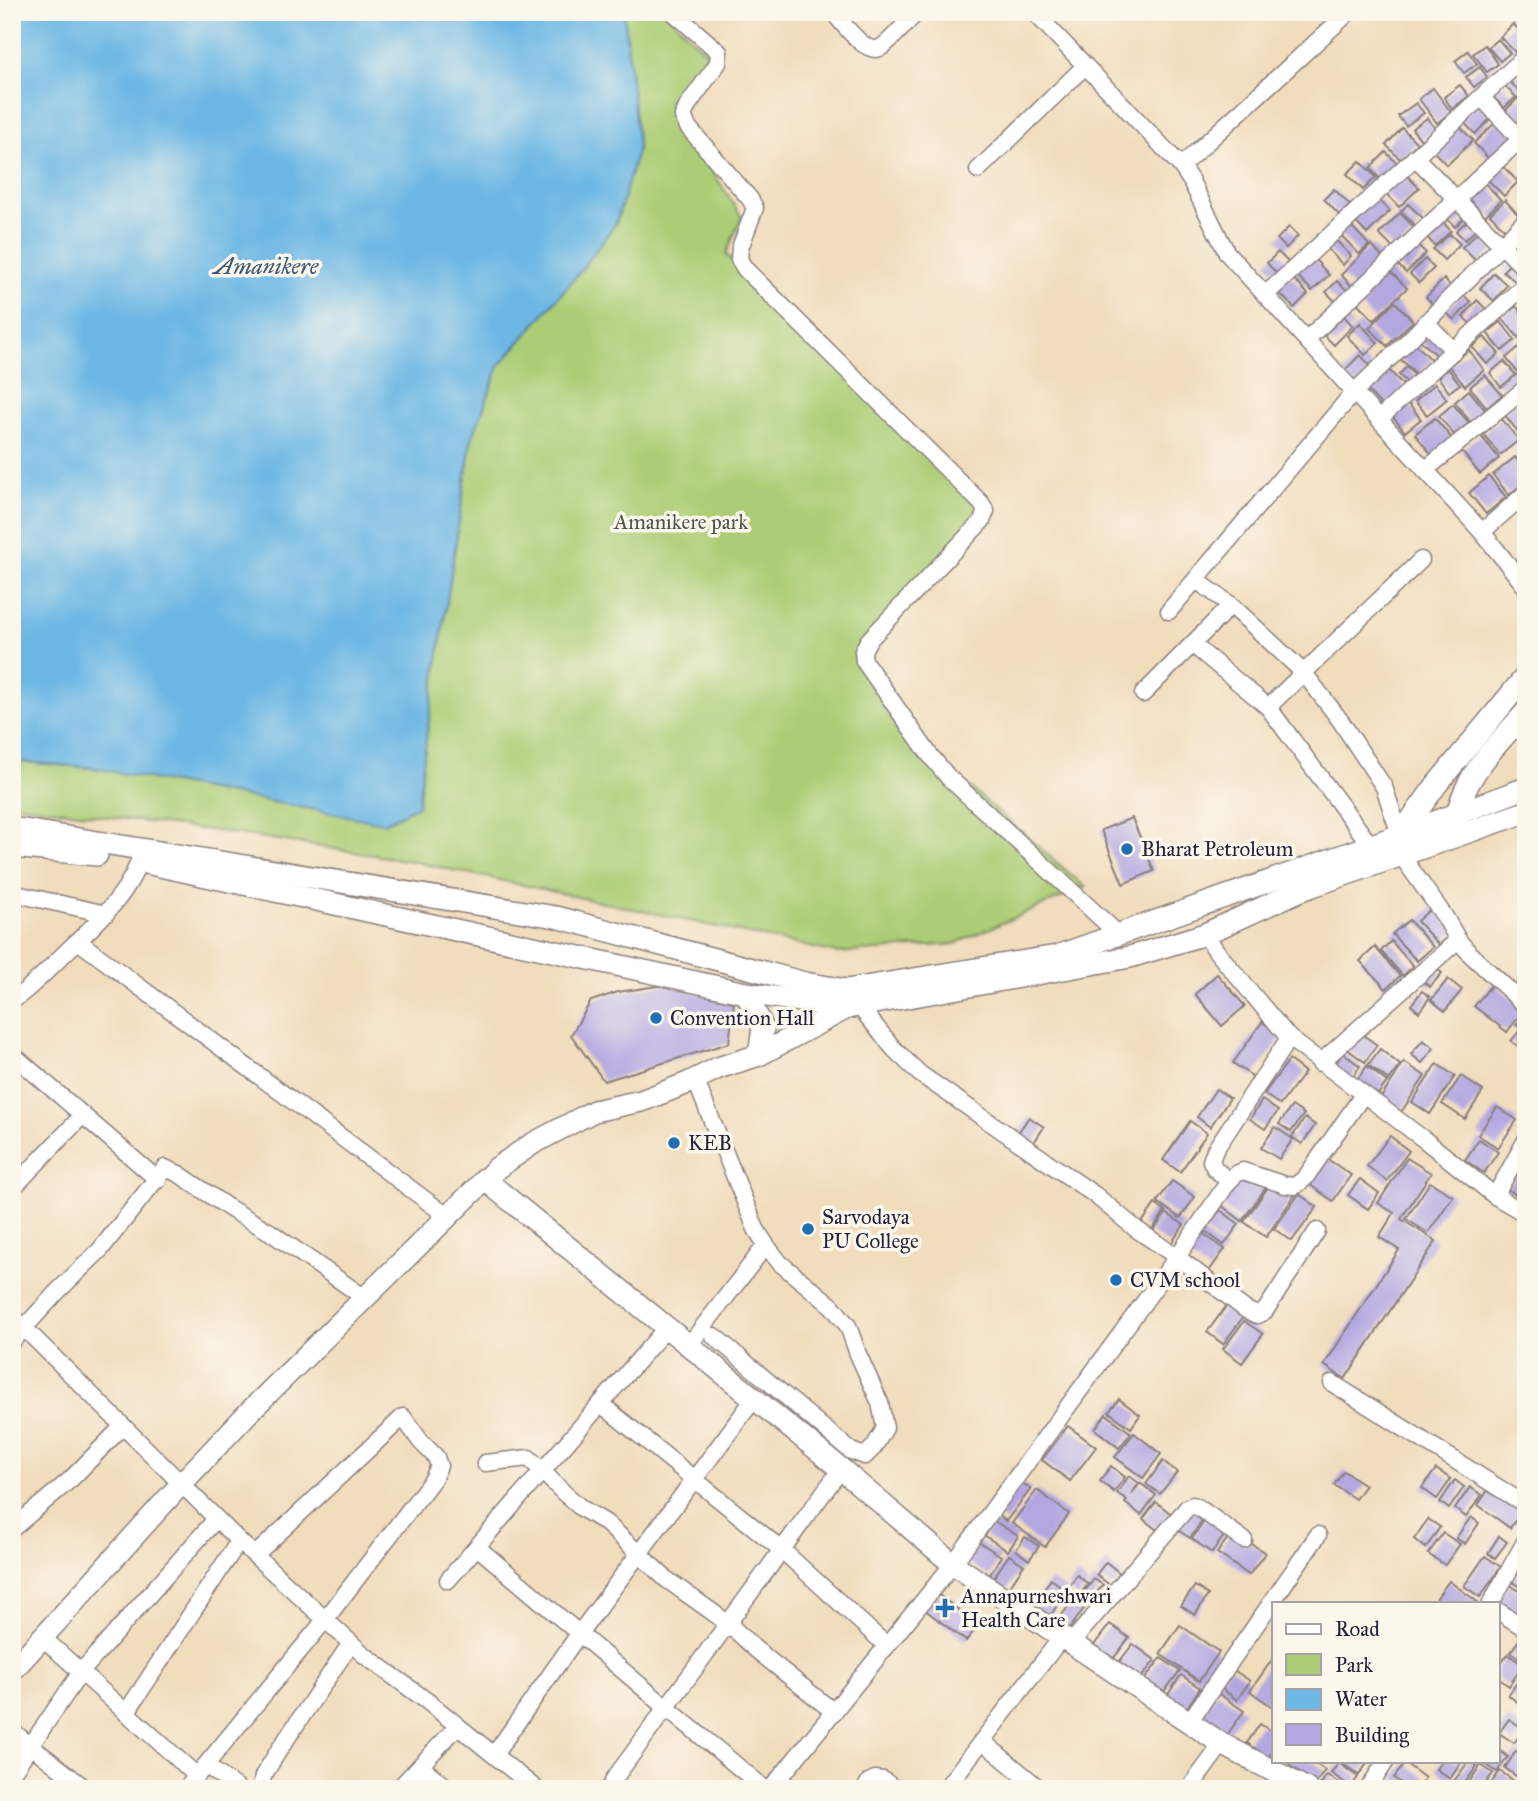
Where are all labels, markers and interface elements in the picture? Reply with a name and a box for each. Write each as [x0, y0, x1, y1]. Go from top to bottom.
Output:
water label: Amanikere [212, 252, 319, 280]
park label: Amanikere park [613, 509, 748, 535]
place label: Bharat Petroleum [1141, 836, 1294, 862]
marker: Bharat Petroleum [1119, 841, 1135, 857]
place label: Convention Hall [670, 1005, 814, 1031]
marker: Convention Hall [648, 1010, 664, 1026]
place label: KEB [688, 1130, 732, 1156]
marker: KEB [666, 1135, 682, 1151]
place label: Sarvodaya PU College [822, 1204, 919, 1254]
marker: Sarvodaya PU College [800, 1221, 816, 1237]
place label: CVM school [1130, 1267, 1241, 1293]
marker: CVM school [1108, 1272, 1124, 1288]
place label: Annapurneshwari Health Care [960, 1583, 1112, 1633]
marker: Annapurneshwari Health Care [935, 1598, 955, 1618]
legend [1272, 1602, 1500, 1762]
text: Road [1335, 1616, 1380, 1642]
text: Park [1335, 1652, 1373, 1678]
text: Water [1335, 1686, 1387, 1712]
text: Building [1335, 1722, 1409, 1748]

